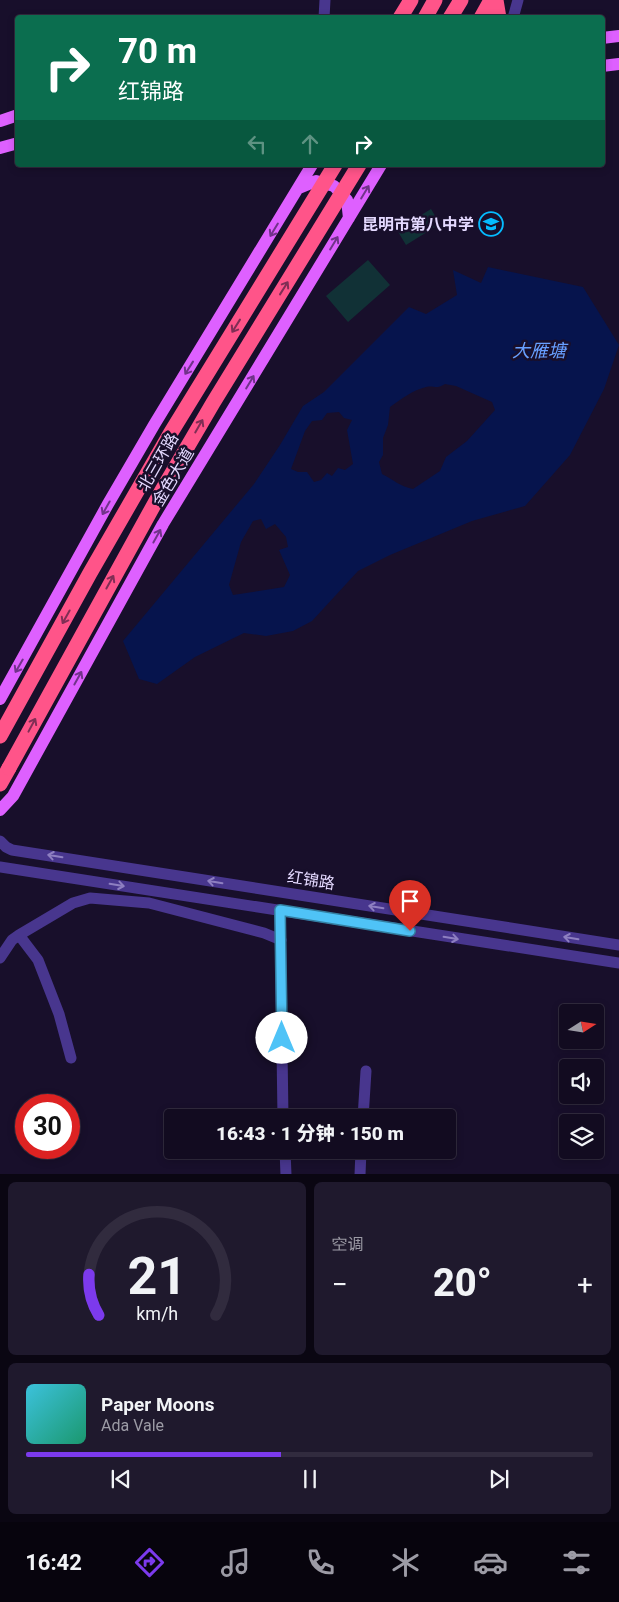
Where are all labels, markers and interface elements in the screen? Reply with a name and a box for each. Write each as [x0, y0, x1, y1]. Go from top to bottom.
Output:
text: 70 m [118, 31, 197, 72]
icon: right [35, 35, 100, 100]
text: 红锦路 [118, 79, 184, 104]
icon: left [243, 130, 271, 158]
icon: ahead [296, 130, 324, 158]
icon: right [349, 130, 377, 158]
one-way arrow [361, 185, 371, 199]
school or university icon: 昆明市第八中学 [478, 211, 504, 237]
place label: 昆明市第八中学 [362, 215, 474, 234]
one-way arrow [268, 222, 278, 236]
one-way arrow [329, 237, 339, 251]
one-way arrow [280, 281, 290, 295]
one-way arrow [231, 318, 241, 332]
water label: 大雁塘 [512, 340, 569, 361]
one-way arrow [183, 361, 193, 375]
one-way arrow [245, 376, 255, 390]
one-way arrow [195, 420, 205, 434]
street label: 北三环路 [134, 430, 182, 494]
street label: 金色大道 [148, 445, 198, 509]
one-way arrow [101, 500, 110, 515]
one-way arrow [152, 529, 162, 544]
one-way arrow [105, 575, 115, 590]
one-way arrow [61, 609, 70, 624]
one-way arrow [14, 658, 24, 672]
one-way arrow [73, 671, 83, 686]
one-way arrow [28, 718, 37, 733]
one-way arrow [47, 851, 63, 861]
street label: 红锦路 [286, 867, 336, 893]
one-way arrow [208, 876, 224, 886]
one-way arrow [109, 880, 125, 890]
pin [389, 880, 431, 931]
icon: arrive [396, 887, 424, 915]
one-way arrow [368, 902, 384, 912]
one-way arrow [563, 932, 579, 942]
one-way arrow [442, 933, 458, 943]
north arrow [559, 1004, 604, 1049]
map controls [559, 1004, 604, 1159]
position arrow [255, 1011, 307, 1063]
button: sound [559, 1059, 604, 1104]
speed limit sign: 30 [15, 1094, 80, 1159]
button: layers [559, 1114, 604, 1159]
text: 16:43 · 1 分钟 · 150 m [216, 1122, 404, 1145]
text: 空调 [332, 1235, 364, 1254]
text: 21 [127, 1246, 187, 1307]
text: 20° [433, 1261, 492, 1305]
text: − [332, 1268, 348, 1301]
text: + [577, 1268, 593, 1301]
text: km/h [136, 1303, 178, 1324]
text: Paper Moons [101, 1393, 214, 1416]
text: Ada Vale [101, 1416, 164, 1435]
icon: previous [107, 1465, 135, 1493]
icon: pause [296, 1465, 324, 1493]
icon: next [485, 1465, 513, 1493]
icon: directions [132, 1545, 167, 1580]
icon: music [218, 1545, 253, 1580]
icon: phone [303, 1545, 338, 1580]
icon: climate [388, 1545, 423, 1580]
icon: car [473, 1545, 508, 1580]
icon: filters [559, 1545, 594, 1580]
text: 16:42 [25, 1550, 82, 1575]

